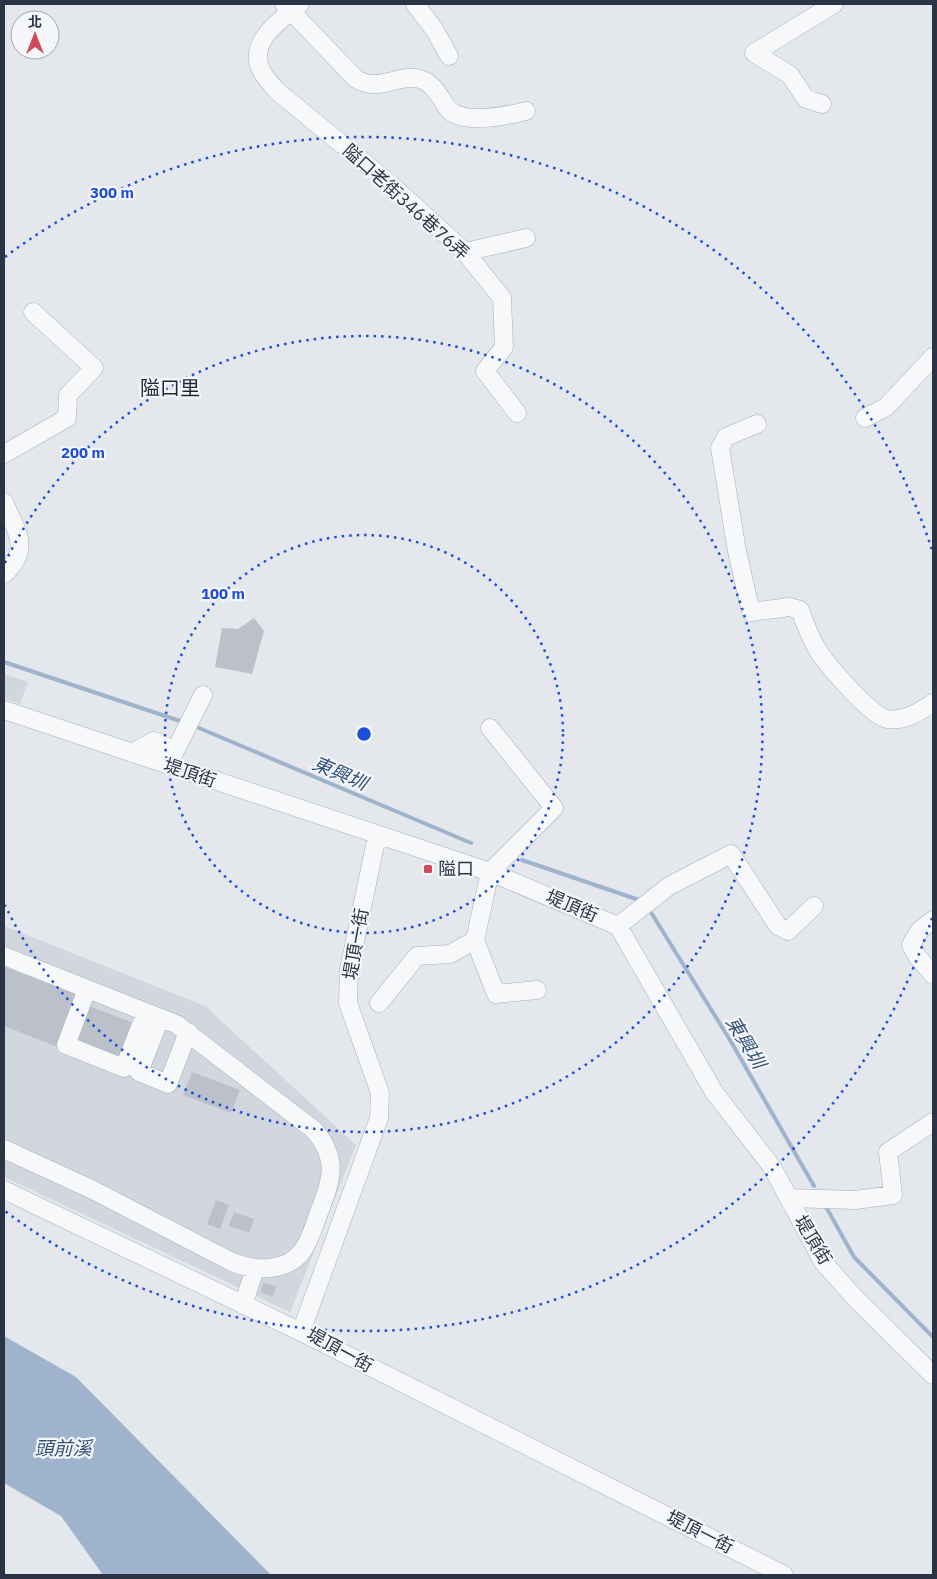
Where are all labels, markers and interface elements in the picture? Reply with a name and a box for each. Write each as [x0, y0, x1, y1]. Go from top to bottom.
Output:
north arrow [10, 10, 60, 60]
text: 北 [28, 13, 42, 31]
street label: 隘口老街346巷76弄 [338, 139, 474, 264]
text: 300 m [90, 183, 134, 202]
district label: 隘口里 [140, 374, 200, 401]
text: 200 m [61, 443, 105, 462]
text: 100 m [201, 584, 245, 603]
centre of rings [355, 725, 373, 743]
water label: 東興圳 [309, 751, 374, 796]
street label: 堤頂街 [161, 753, 219, 792]
place label: 隘口 [438, 857, 474, 880]
marker: 隘口 [422, 863, 434, 875]
street label: 堤頂街 [543, 884, 602, 927]
street label: 堤頂一街 [338, 906, 373, 981]
water label: 東興圳 [721, 1011, 773, 1075]
street label: 堤頂街 [790, 1211, 837, 1269]
street label: 堤頂一街 [303, 1322, 377, 1377]
water label: 頭前溪 [34, 1436, 94, 1460]
street label: 堤頂一街 [663, 1505, 738, 1558]

